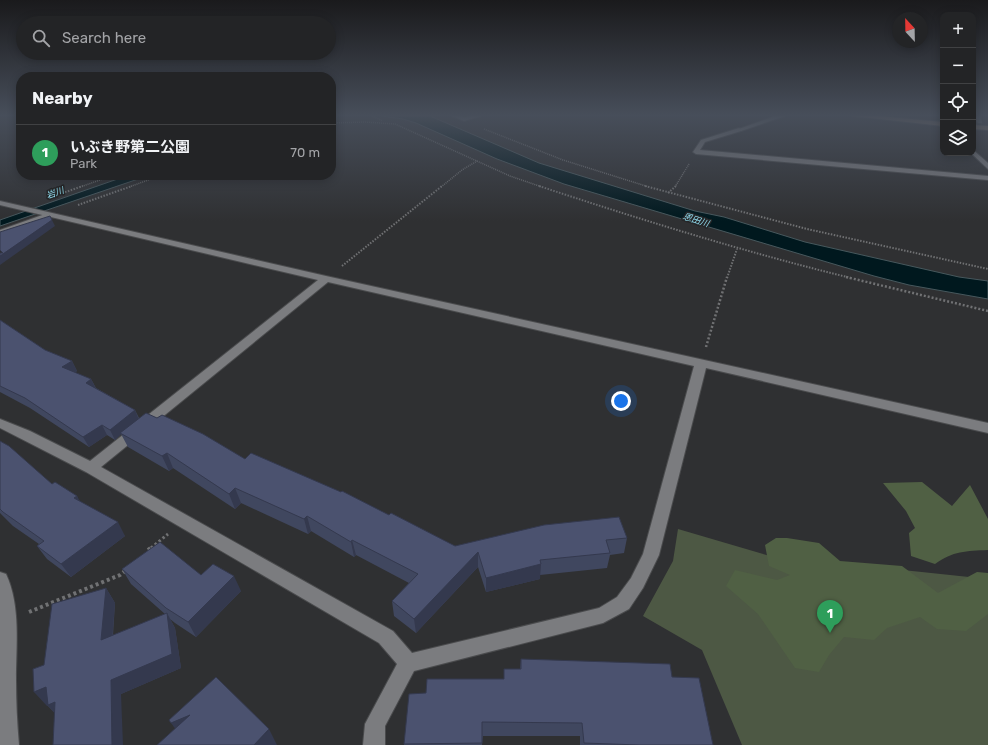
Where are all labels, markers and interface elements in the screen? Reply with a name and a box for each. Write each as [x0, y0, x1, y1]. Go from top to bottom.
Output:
north arrow [892, 12, 928, 48]
map controls [940, 12, 976, 156]
button: + [940, 12, 976, 48]
search box [16, 16, 336, 60]
icon: search [30, 27, 52, 49]
text: Search here [62, 29, 146, 47]
button: − [940, 48, 976, 84]
button: locate [940, 84, 976, 120]
text: Nearby [32, 88, 93, 108]
button: layers [940, 120, 976, 156]
text: いぶき野第二公園 [70, 138, 190, 156]
text: 1 [42, 145, 48, 160]
text: 70 m [290, 145, 320, 160]
text: Park [70, 156, 97, 171]
water label: 岩川 [45, 185, 66, 201]
water label: 恩田川 [682, 211, 711, 229]
your location [611, 391, 631, 411]
pin: 1 [817, 600, 843, 633]

